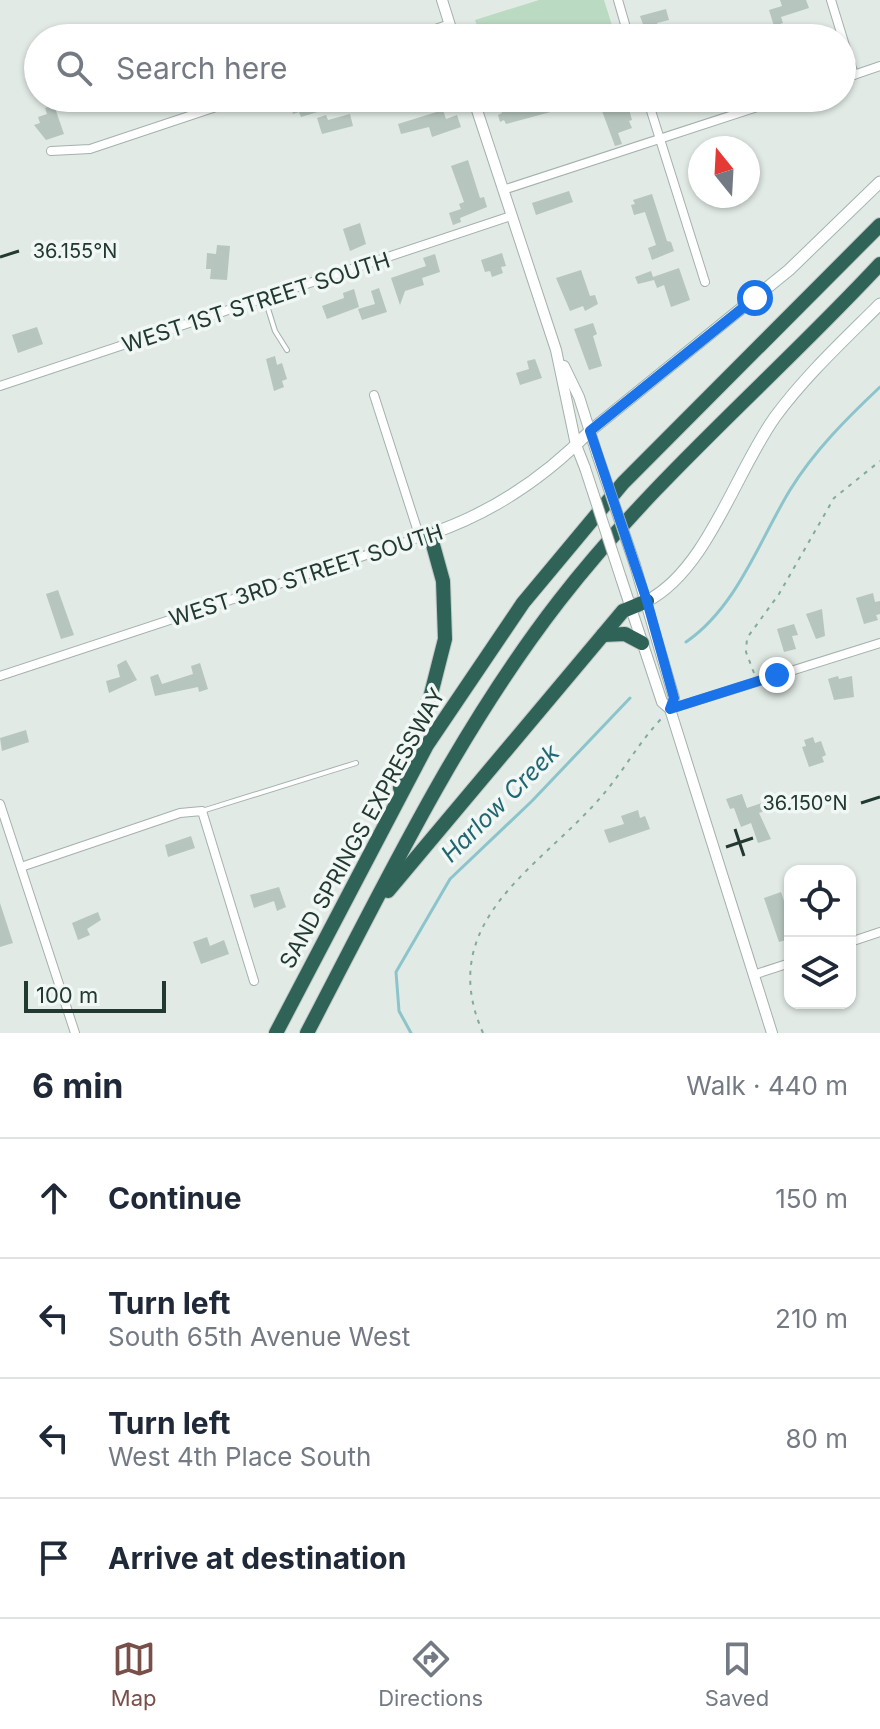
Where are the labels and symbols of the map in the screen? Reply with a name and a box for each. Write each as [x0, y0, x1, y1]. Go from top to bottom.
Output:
north arrow [688, 136, 760, 208]
text: 36.155°N [33, 239, 117, 263]
street label: WEST 1ST STREET SOUTH [119, 246, 393, 358]
route start [737, 280, 773, 316]
street label: WEST 3RD STREET SOUTH [166, 518, 446, 632]
route end [759, 657, 795, 693]
street label: SAND SPRINGS EXPRESSWAY [274, 683, 450, 973]
water label: Harlow Creek [435, 737, 566, 868]
text: 36.150°N [762, 791, 848, 815]
scale bar [24, 977, 166, 1013]

